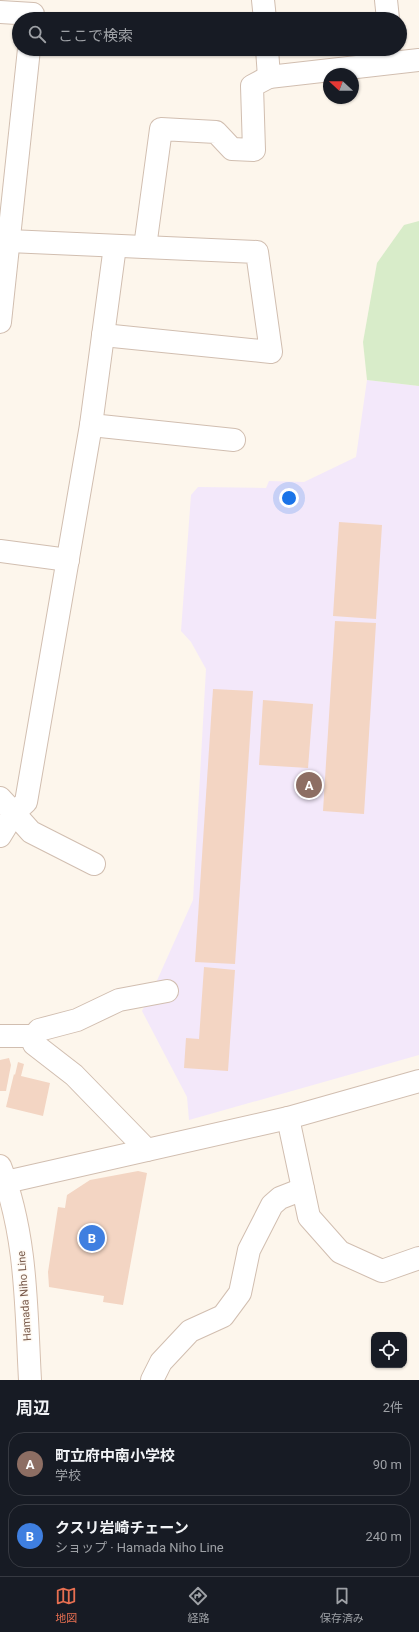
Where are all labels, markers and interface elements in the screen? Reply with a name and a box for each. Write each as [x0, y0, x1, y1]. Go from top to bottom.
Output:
search box [12, 12, 407, 56]
icon: search [26, 23, 48, 45]
text: ここで検索 [58, 27, 133, 45]
north arrow [323, 68, 359, 104]
your location [279, 488, 299, 508]
pin: A [296, 770, 322, 800]
pin: B [79, 1223, 105, 1253]
street label: Hamada Niho Line [15, 1250, 34, 1342]
map controls [371, 1332, 407, 1368]
button: locate [371, 1332, 407, 1368]
text: 周辺 [16, 1398, 50, 1418]
text: 2件 [383, 1400, 403, 1415]
text: 町立府中南小学校 [55, 1447, 175, 1465]
text: A [26, 1457, 34, 1472]
text: 90 m [373, 1457, 402, 1472]
text: 学校 [55, 1468, 81, 1483]
text: クスリ岩崎チェーン [55, 1519, 189, 1537]
text: B [26, 1529, 34, 1544]
text: 240 m [365, 1529, 402, 1544]
text: ショップ · Hamada Niho Line [55, 1540, 224, 1555]
tab: 地図 [55, 1585, 77, 1625]
tab: 経路 [187, 1585, 209, 1625]
tab: 保存済み [320, 1585, 364, 1625]

